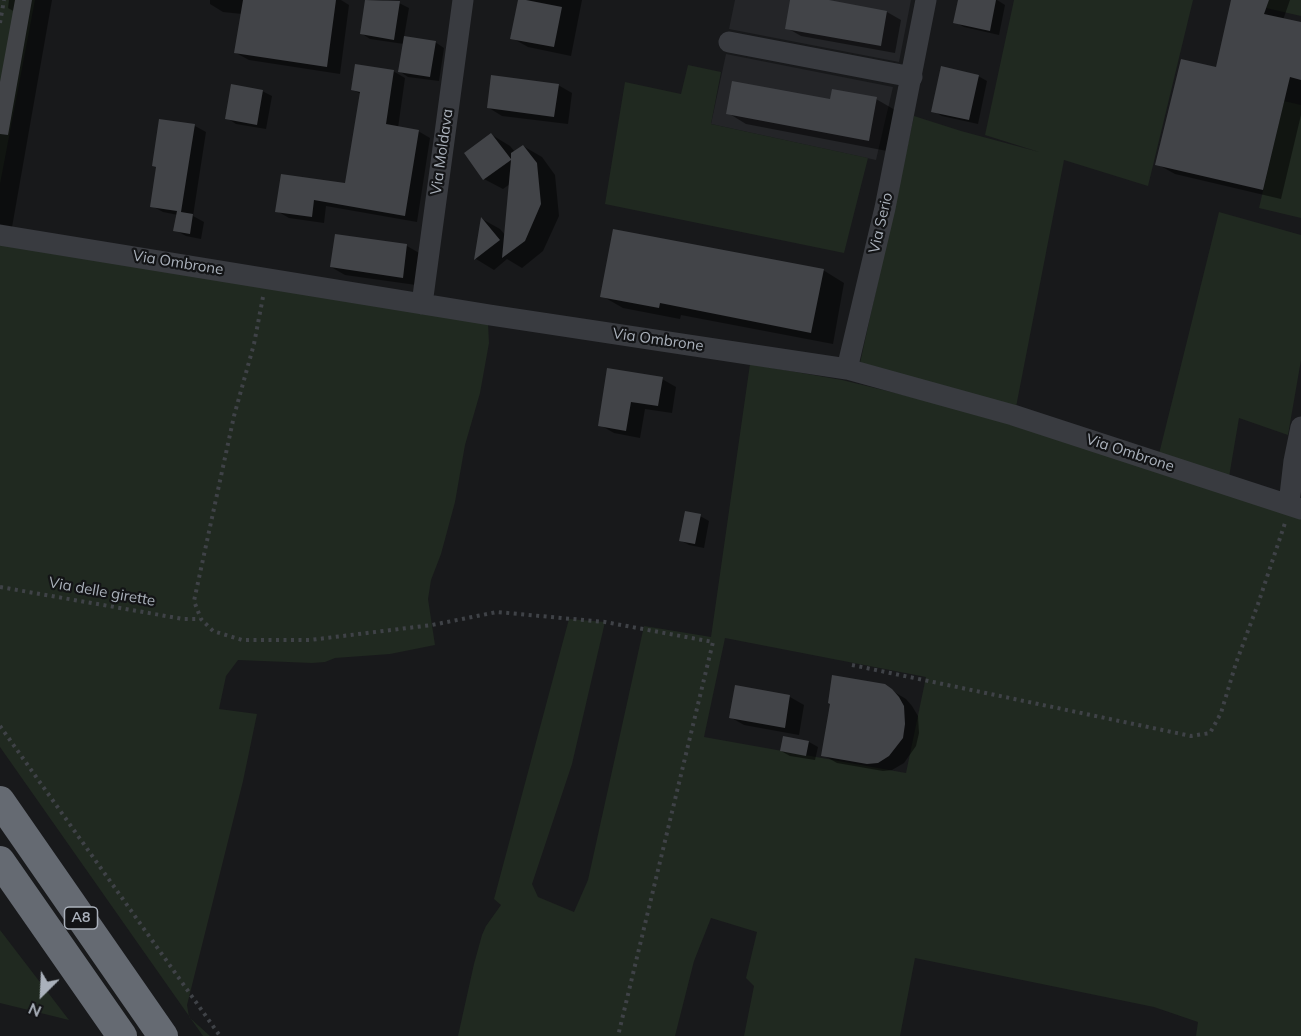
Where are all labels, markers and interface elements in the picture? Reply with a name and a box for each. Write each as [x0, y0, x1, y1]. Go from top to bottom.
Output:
street label: Via Moldava [427, 108, 457, 196]
street label: Via Serio [865, 191, 897, 255]
street label: Via Ombrone [131, 247, 225, 279]
street label: Via Ombrone [611, 325, 705, 355]
street label: Via Ombrone [1084, 430, 1176, 476]
street label: Via delle girette [47, 574, 157, 610]
road number: A8 [64, 907, 98, 929]
north arrow [12, 964, 72, 1024]
text: N [25, 999, 44, 1022]

